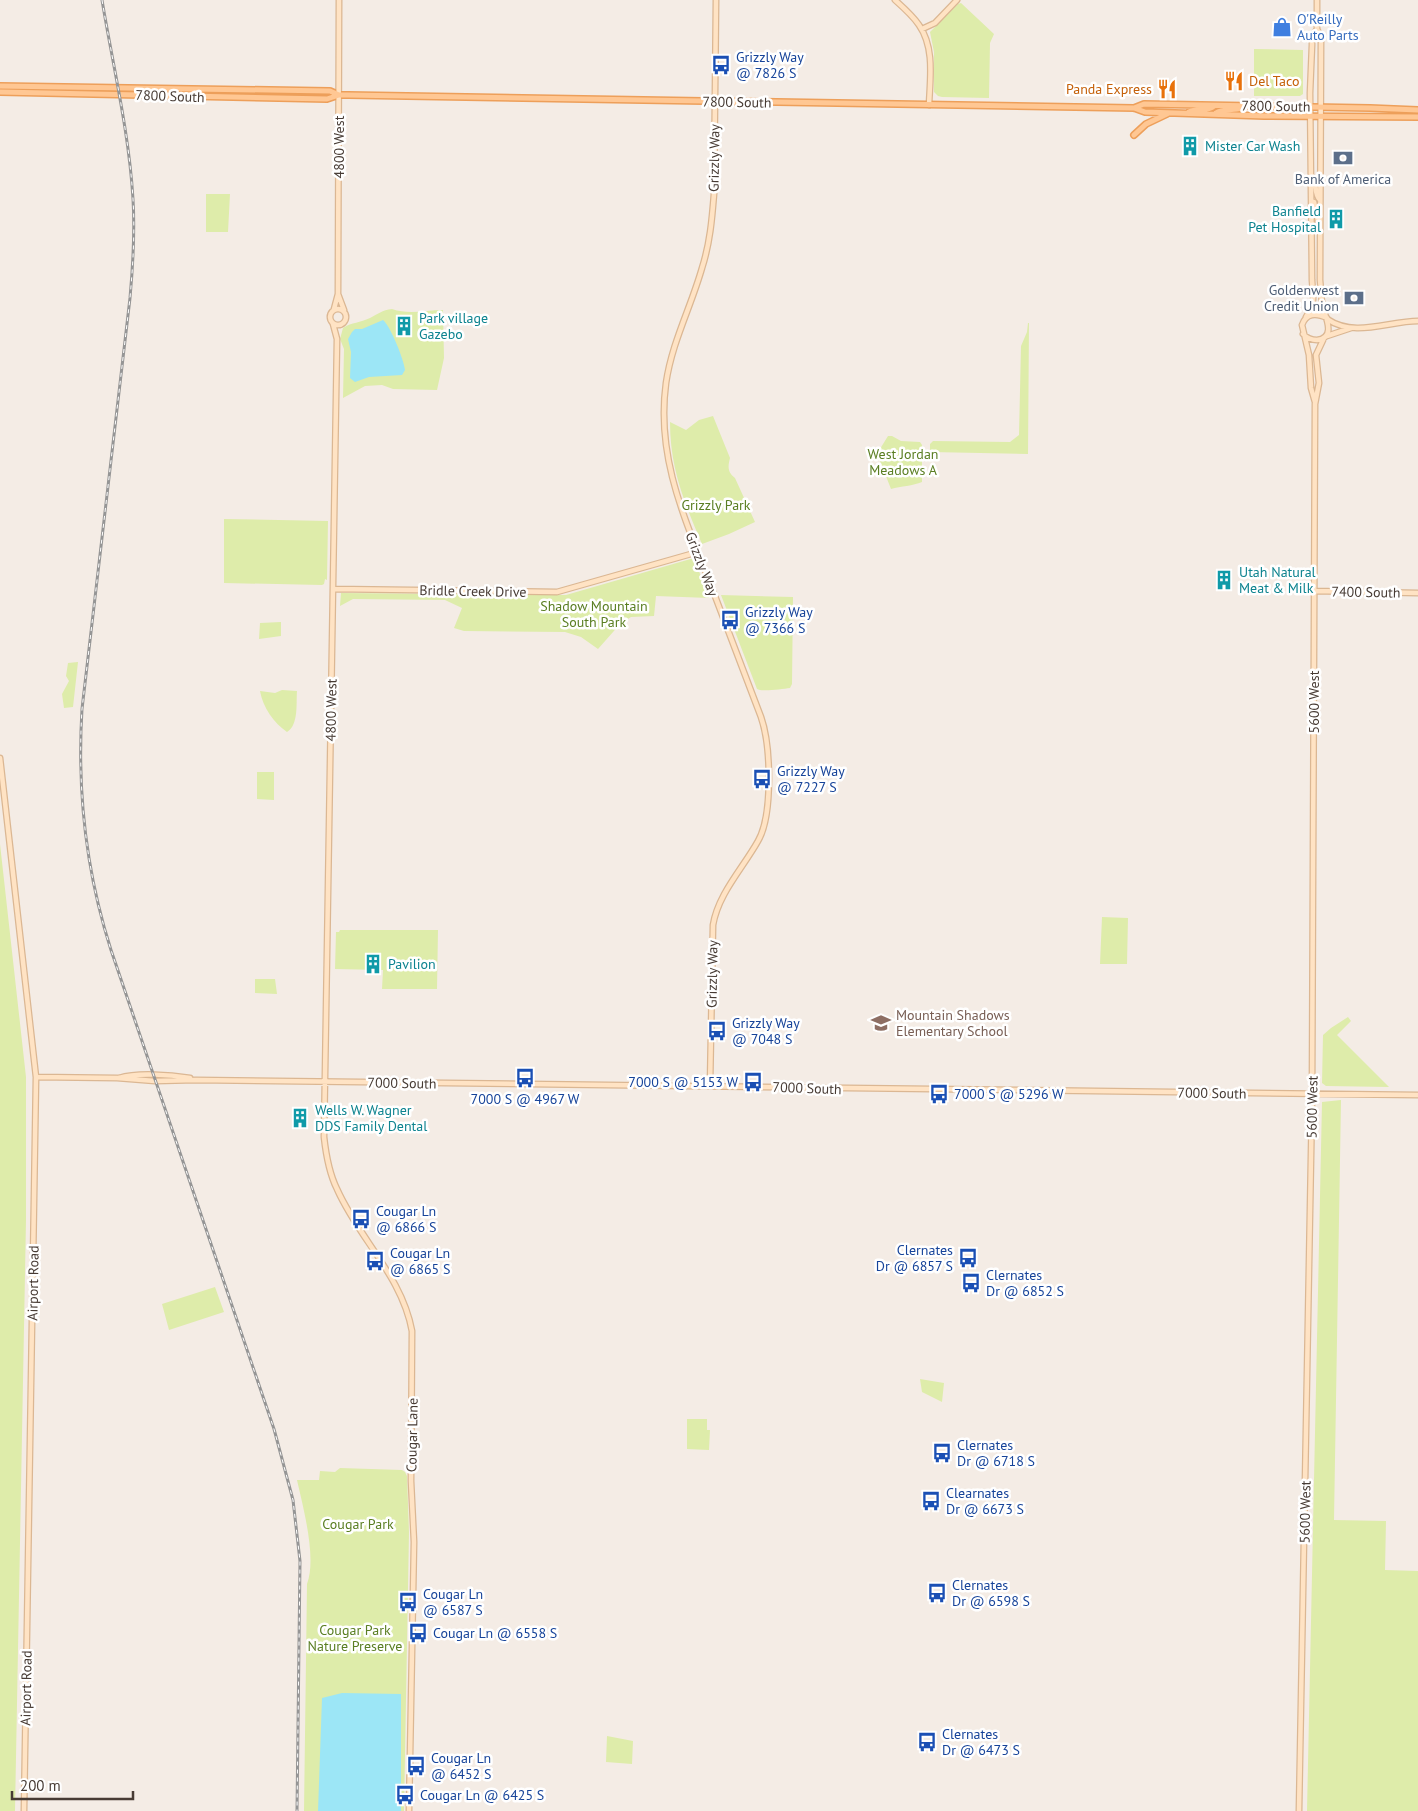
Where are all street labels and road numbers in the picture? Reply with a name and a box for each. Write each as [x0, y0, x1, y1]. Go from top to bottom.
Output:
street label: 7800 South [135, 86, 205, 106]
street label: 7800 South [702, 92, 772, 112]
street label: 7800 South [1241, 96, 1311, 116]
street label: 4800 West [330, 115, 348, 178]
street label: Grizzly Way [704, 124, 724, 192]
street label: Grizzly Way [681, 529, 723, 599]
street label: Bridle Creek Drive [419, 581, 527, 601]
street label: 7400 South [1331, 582, 1401, 602]
street label: 5600 West [1305, 670, 1323, 733]
street label: 4800 West [321, 678, 341, 742]
street label: Grizzly Way [702, 940, 722, 1008]
street label: 7000 South [367, 1073, 437, 1093]
street label: 5600 West [1302, 1075, 1322, 1139]
street label: 7000 South [772, 1078, 842, 1098]
street label: 7000 South [1177, 1083, 1247, 1103]
street label: Airport Road [23, 1245, 43, 1321]
street label: Cougar Lane [402, 1398, 422, 1472]
street label: 5600 West [1295, 1480, 1315, 1544]
street label: Airport Road [16, 1650, 36, 1726]

